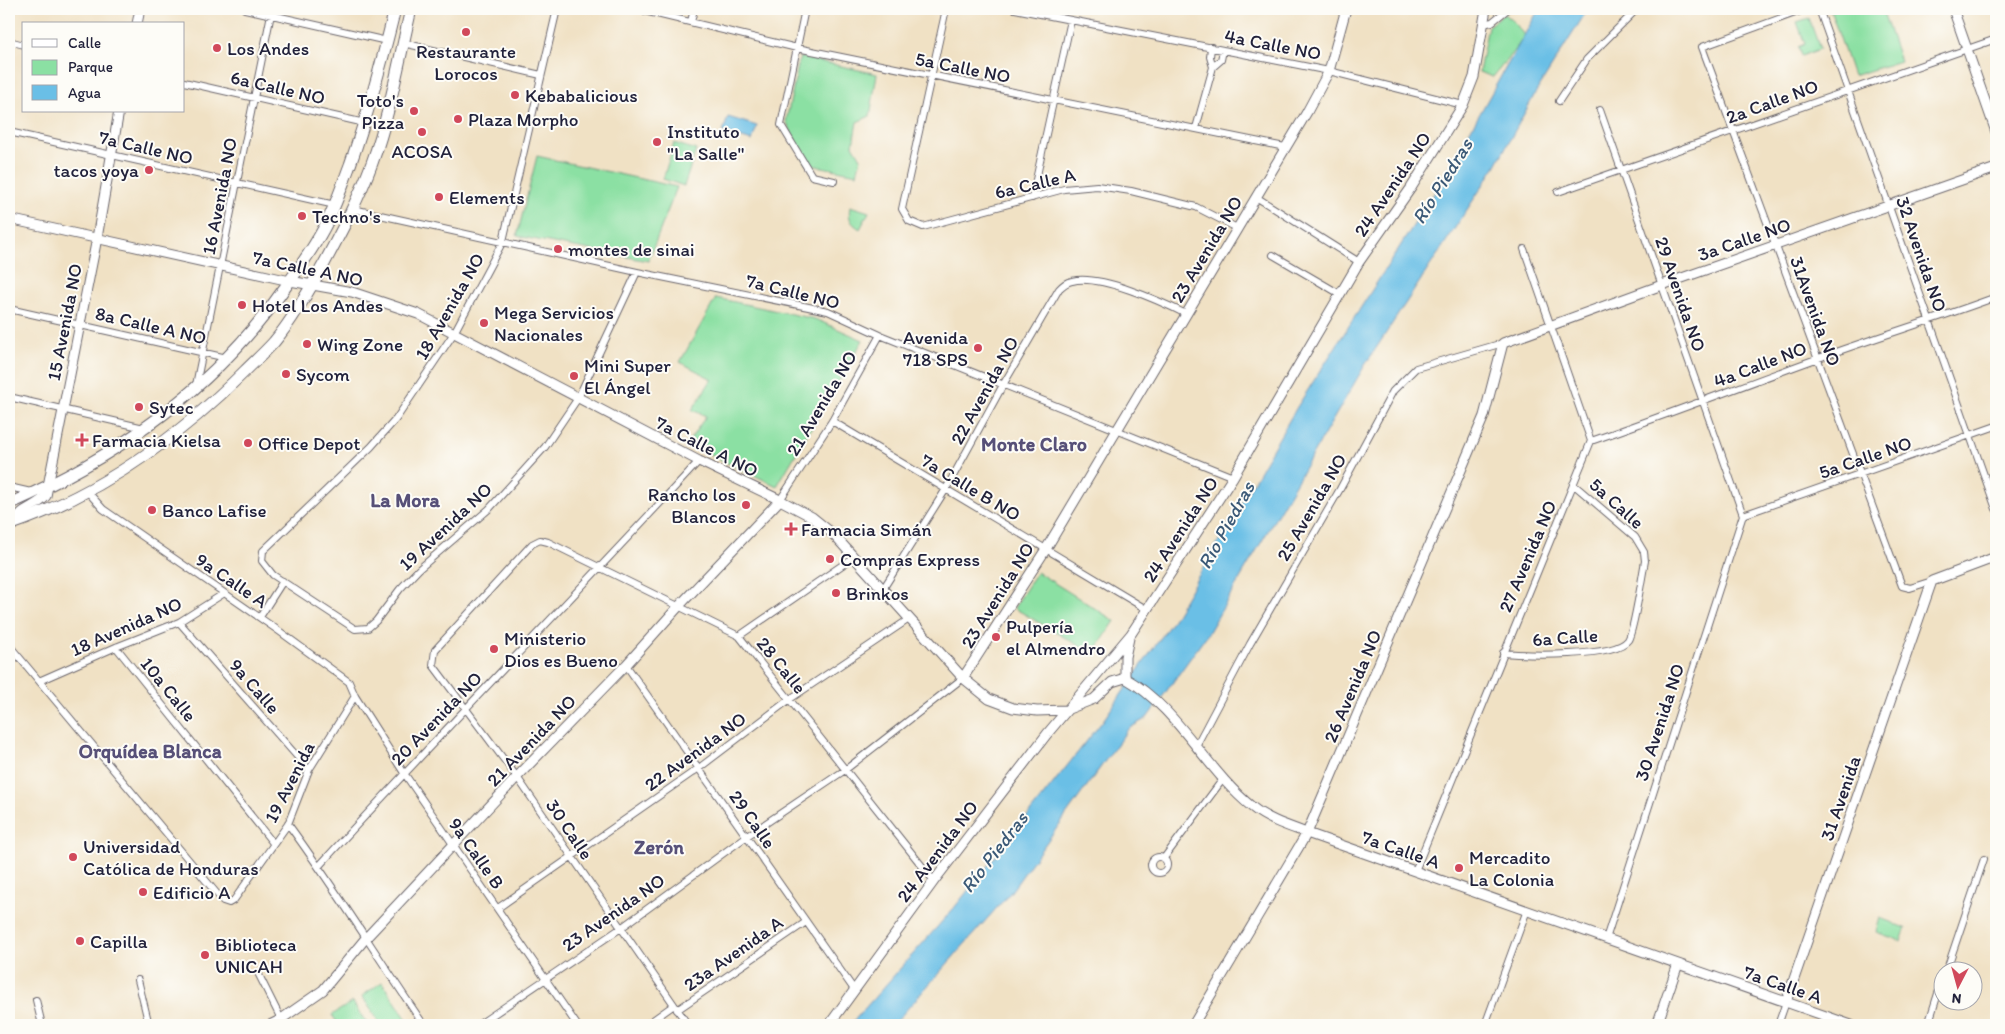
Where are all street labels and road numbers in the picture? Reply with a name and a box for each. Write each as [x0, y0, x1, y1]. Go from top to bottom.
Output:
street label: 4a Calle NO [1223, 24, 1323, 65]
street label: 5a Calle NO [913, 47, 1012, 88]
street label: 6a Calle NO [228, 65, 328, 110]
street label: 2a Calle NO [1723, 74, 1821, 129]
street label: 7a Calle NO [97, 125, 195, 169]
street label: 24 Avenida NO [1349, 127, 1436, 241]
street label: 16 Avenida NO [197, 136, 242, 257]
street label: 6a Calle A [993, 163, 1078, 204]
street label: 23 Avenida NO [1166, 192, 1247, 307]
street label: 32 Avenida NO [1891, 193, 1952, 315]
street label: 3a Calle NO [1695, 213, 1794, 266]
street label: 29 Avenida NO [1650, 234, 1711, 355]
street label: 7a Calle A NO [251, 246, 365, 291]
street label: 18 Avenida NO [410, 249, 489, 364]
street label: 31Avenida NO [1785, 253, 1846, 369]
street label: 15 Avenida NO [42, 262, 87, 383]
street label: 7a Calle NO [744, 269, 842, 314]
street label: 8a Calle A NO [93, 302, 209, 349]
street label: 22 Avenida NO [945, 332, 1024, 448]
street label: 4a Calle NO [1710, 336, 1810, 393]
street label: 21 Avenida NO [781, 346, 862, 460]
street label: 7a Calle A NO [652, 411, 762, 482]
street label: 5a Calle NO [1816, 431, 1915, 484]
street label: 7a Calle B NO [917, 449, 1025, 526]
street label: 25 Avenida NO [1271, 450, 1351, 565]
street label: 24 Avenida NO [1138, 472, 1223, 586]
street label: 5a Calle [1585, 473, 1649, 534]
street label: 19 Avenida NO [394, 477, 497, 575]
street label: 27 Avenida NO [1494, 497, 1561, 616]
street label: 23 Avenida NO [956, 538, 1039, 652]
street label: 9a Calle A [191, 548, 272, 613]
street label: 18 Avenida NO [67, 592, 185, 661]
street label: 6a Calle [1531, 624, 1599, 651]
street label: 26 Avenida NO [1318, 626, 1387, 746]
street label: 28 Calle [752, 632, 811, 698]
street label: 10a Calle [136, 652, 202, 726]
street label: 9a Calle [224, 654, 285, 719]
street label: 30 Avenida NO [1630, 661, 1689, 784]
street label: 20 Avenida NO [386, 667, 487, 770]
street label: 21 Avenida NO [482, 690, 581, 791]
street label: 22 Avenida NO [640, 707, 751, 796]
street label: 19 Avenida [259, 738, 320, 827]
street label: 31 Avenida [1815, 753, 1866, 844]
street label: 29 Calle [724, 786, 781, 853]
street label: 30 Calle [541, 795, 598, 864]
street label: 24 Avenida NO [892, 796, 983, 907]
street label: 9a Calle B [444, 813, 509, 893]
street label: 7a Calle A [1359, 825, 1443, 874]
street label: 23 Avenida NO [557, 868, 669, 956]
street label: 23a Avenida A [679, 911, 787, 996]
street label: 7a Calle A [1741, 960, 1825, 1009]

